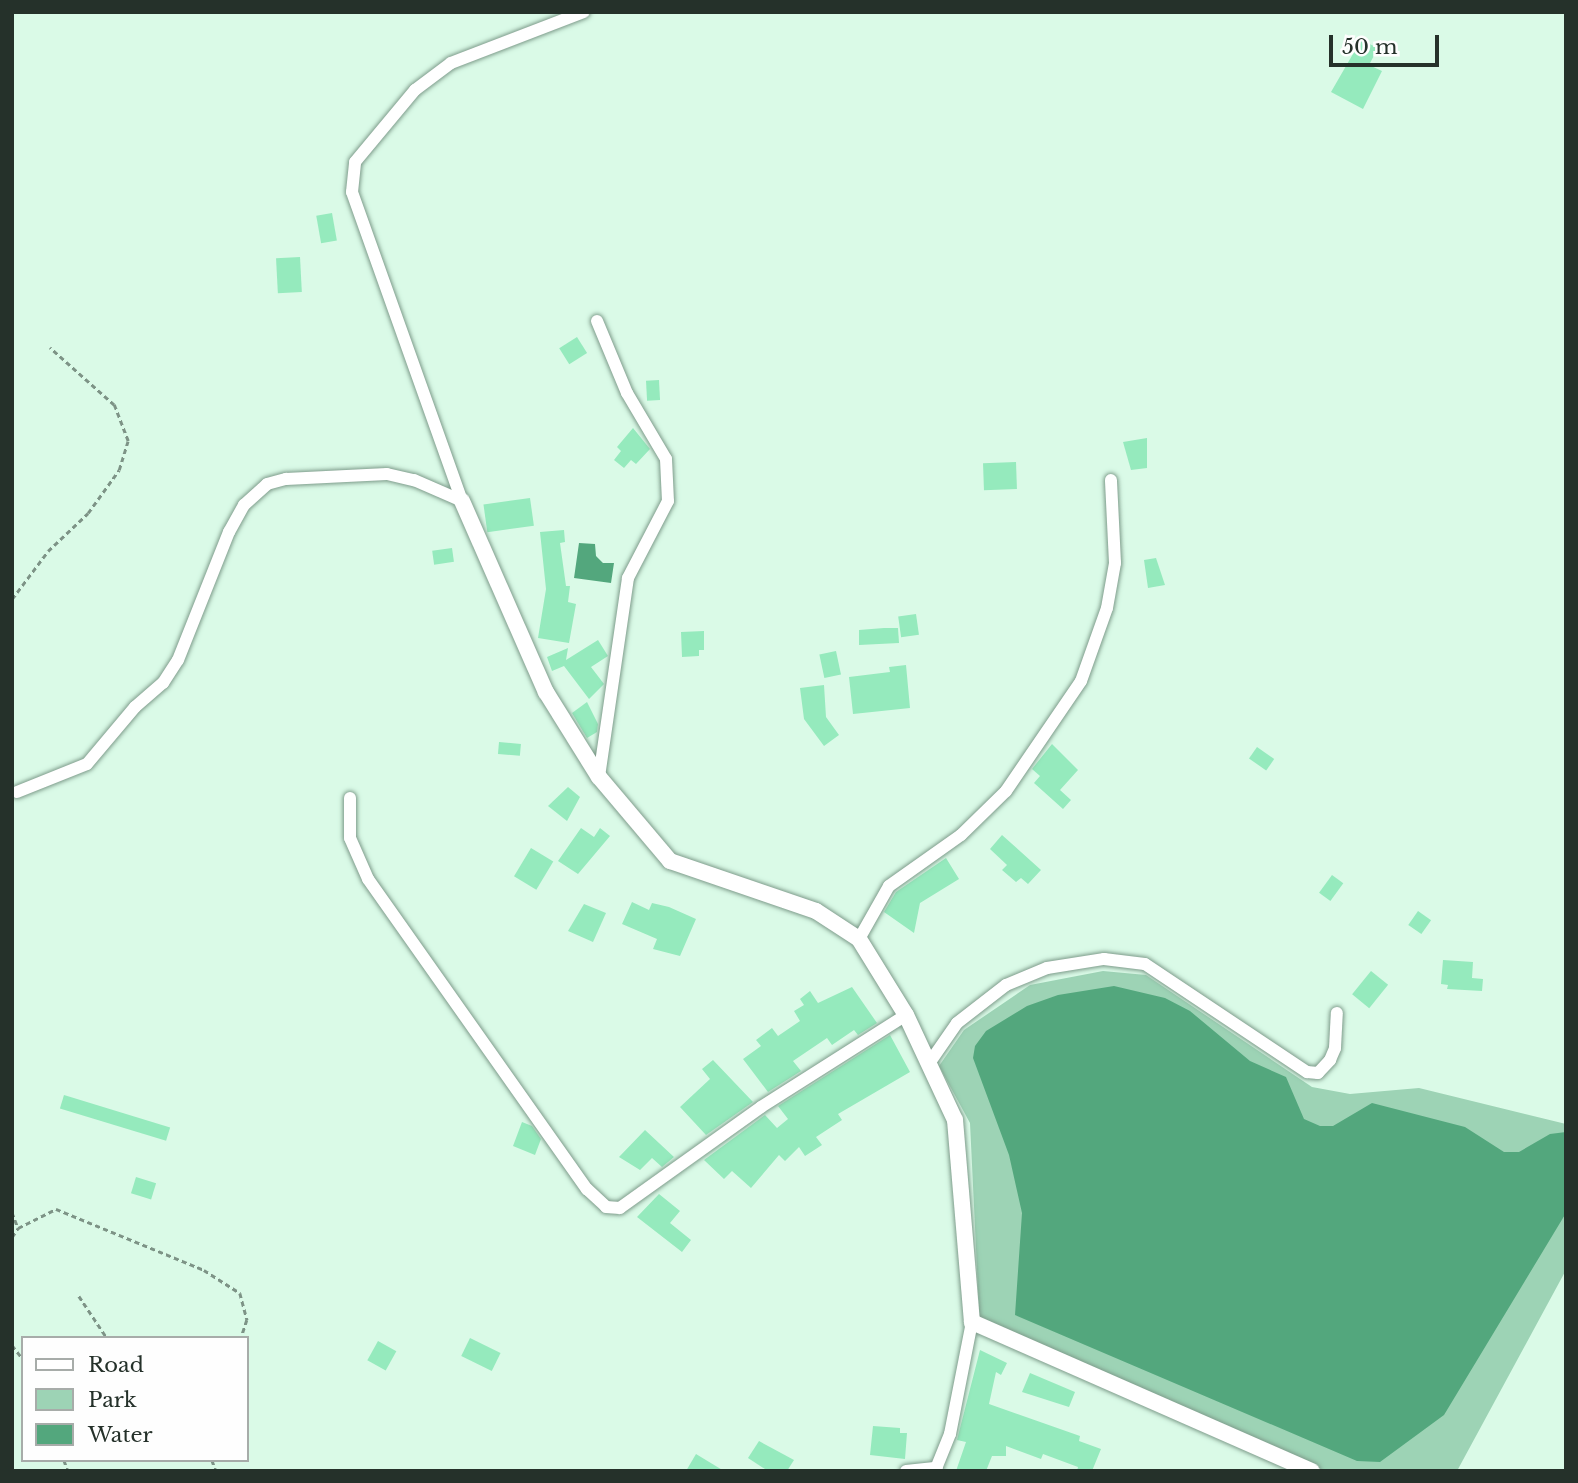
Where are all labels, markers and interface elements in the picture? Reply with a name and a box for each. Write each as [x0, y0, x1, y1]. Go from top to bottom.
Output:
scale bar [1333, 21, 1443, 65]
text: 50 m [1342, 34, 1397, 60]
legend [21, 1336, 248, 1462]
text: Road [88, 1352, 144, 1378]
text: Park [88, 1387, 137, 1413]
text: Water [88, 1422, 152, 1448]

